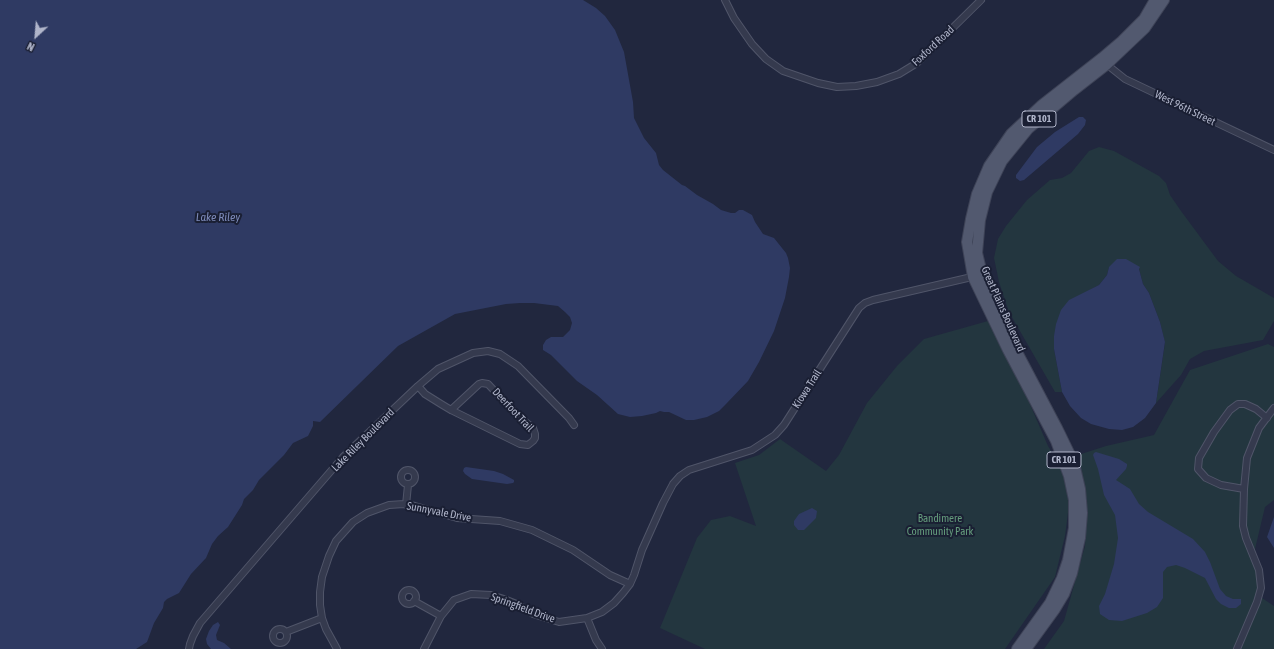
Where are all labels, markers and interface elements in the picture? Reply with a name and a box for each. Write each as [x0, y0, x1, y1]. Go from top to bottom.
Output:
north arrow [16, 16, 56, 56]
street label: Foxford Road [909, 23, 957, 69]
text: N [25, 40, 36, 54]
street label: West 96th Street [1153, 88, 1217, 128]
road number: CR 101 [1022, 111, 1056, 127]
water label: Lake Riley [196, 210, 240, 224]
street label: Great Plains Boulevard [978, 264, 1028, 354]
street label: Kiowa Trail [790, 367, 824, 411]
street label: Deerfoot Trail [489, 385, 537, 435]
street label: Lake Riley Boulevard [329, 406, 397, 474]
road number: CR 101 [1047, 452, 1081, 468]
street label: Sunnyvale Drive [406, 499, 472, 525]
park label: Bandimere Community Park [907, 512, 973, 538]
street label: Springfield Drive [489, 590, 557, 626]

